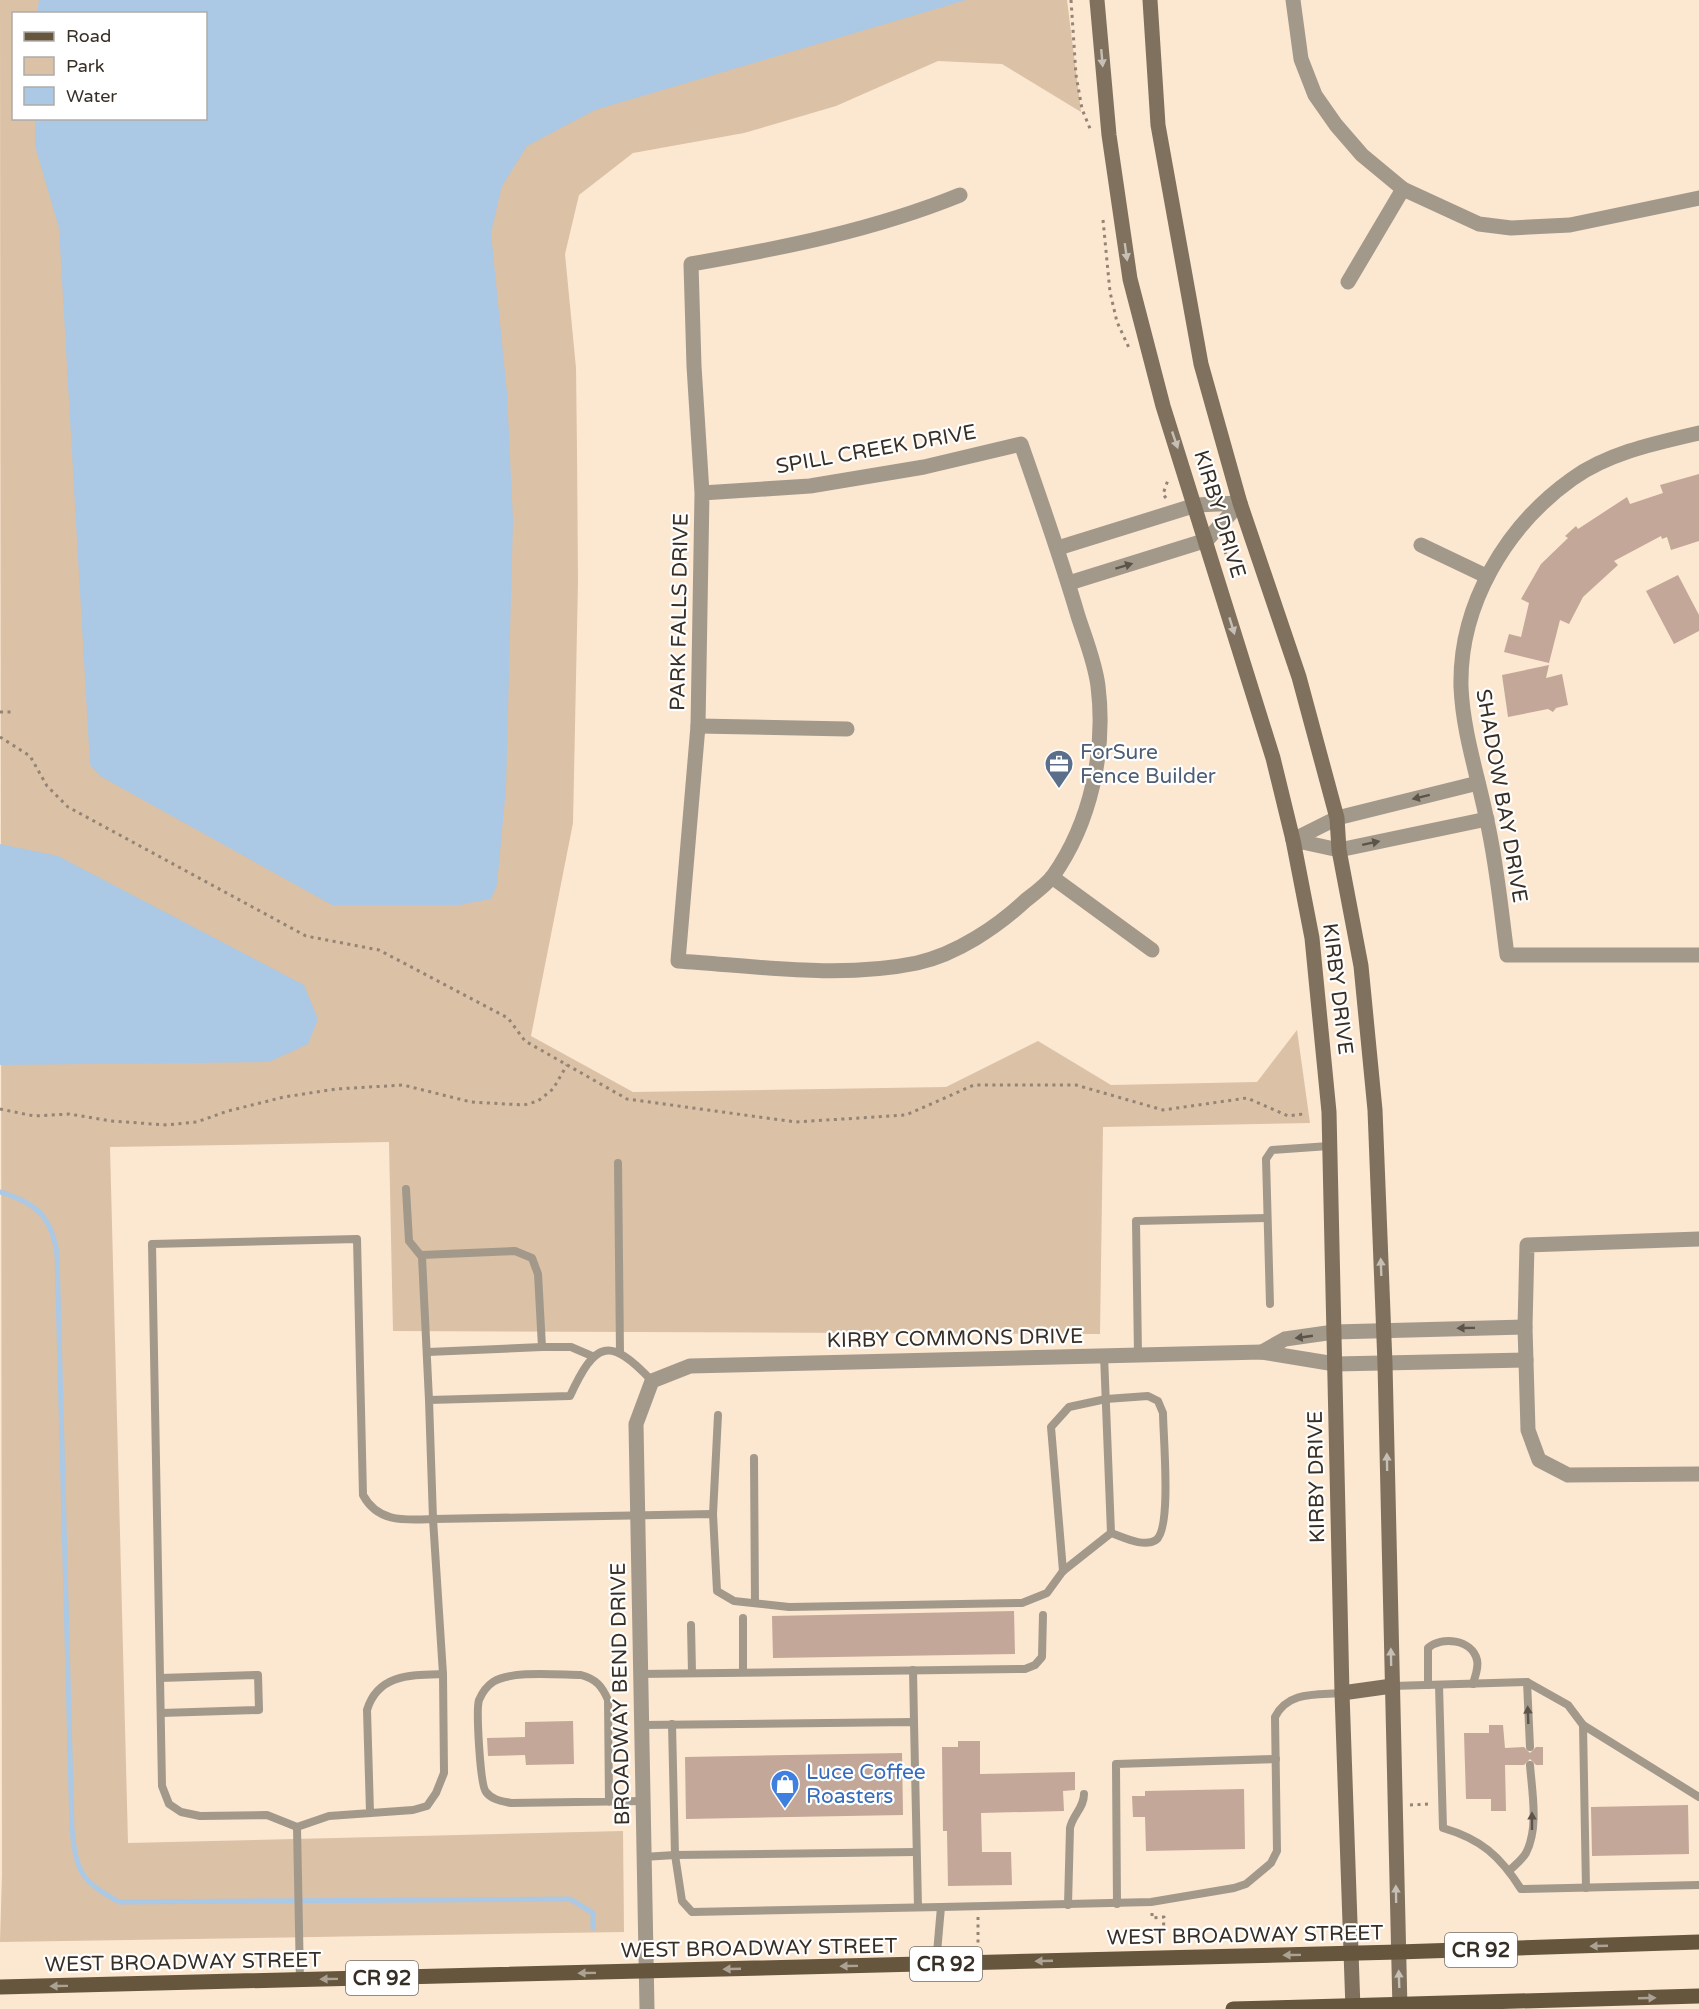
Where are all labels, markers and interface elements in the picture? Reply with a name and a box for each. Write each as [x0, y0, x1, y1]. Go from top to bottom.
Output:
legend [12, 12, 207, 120]
text: Road [66, 25, 111, 47]
one-way arrow [1097, 49, 1107, 68]
text: Park [66, 55, 105, 77]
text: Water [66, 85, 117, 107]
one-way arrow [1121, 242, 1130, 261]
street label: SPILL CREEK DRIVE [774, 420, 978, 479]
one-way arrow [1170, 431, 1180, 449]
street label: KIRBY DRIVE [1188, 447, 1251, 581]
street label: PARK FALLS DRIVE [665, 513, 694, 711]
one-way arrow [1116, 561, 1134, 570]
one-way arrow [1228, 618, 1238, 636]
street label: SHADOW BAY DRIVE [1470, 687, 1533, 905]
place label: ForSure Fence Builder [1080, 740, 1216, 789]
office icon: ForSure Fence Builder [1043, 748, 1075, 790]
one-way arrow [1412, 792, 1430, 802]
one-way arrow [1362, 838, 1381, 847]
street label: KIRBY DRIVE [1317, 922, 1358, 1056]
one-way arrow [1376, 1258, 1385, 1277]
one-way arrow [1457, 1323, 1476, 1333]
street label: KIRBY COMMONS DRIVE [826, 1324, 1084, 1353]
one-way arrow [1294, 1332, 1313, 1341]
street label: KIRBY DRIVE [1303, 1411, 1330, 1543]
one-way arrow [1382, 1453, 1392, 1472]
street label: BROADWAY BEND DRIVE [606, 1562, 635, 1826]
one-way arrow [1387, 1647, 1396, 1666]
one-way arrow [1524, 1705, 1533, 1724]
place label: Luce Coffee Roasters [806, 1760, 926, 1809]
shop icon: Luce Coffee Roasters [769, 1768, 801, 1810]
one-way arrow [1527, 1812, 1537, 1831]
one-way arrow [1392, 1884, 1401, 1903]
street label: WEST BROADWAY STREET [1106, 1921, 1384, 1950]
road number: CR 92 [1445, 1933, 1517, 1967]
street label: WEST BROADWAY STREET [620, 1934, 898, 1963]
one-way arrow [1589, 1941, 1608, 1950]
road number: CR 92 [910, 1947, 982, 1981]
street label: WEST BROADWAY STREET [44, 1948, 322, 1977]
one-way arrow [1283, 1950, 1302, 1960]
one-way arrow [1034, 1957, 1053, 1966]
road number: CR 92 [346, 1961, 418, 1995]
one-way arrow [839, 1962, 858, 1971]
one-way arrow [723, 1964, 742, 1974]
one-way arrow [578, 1968, 597, 1978]
one-way arrow [1394, 1969, 1403, 1988]
one-way arrow [320, 1974, 339, 1984]
one-way arrow [49, 1981, 68, 1990]
one-way arrow [1638, 1993, 1657, 2003]

